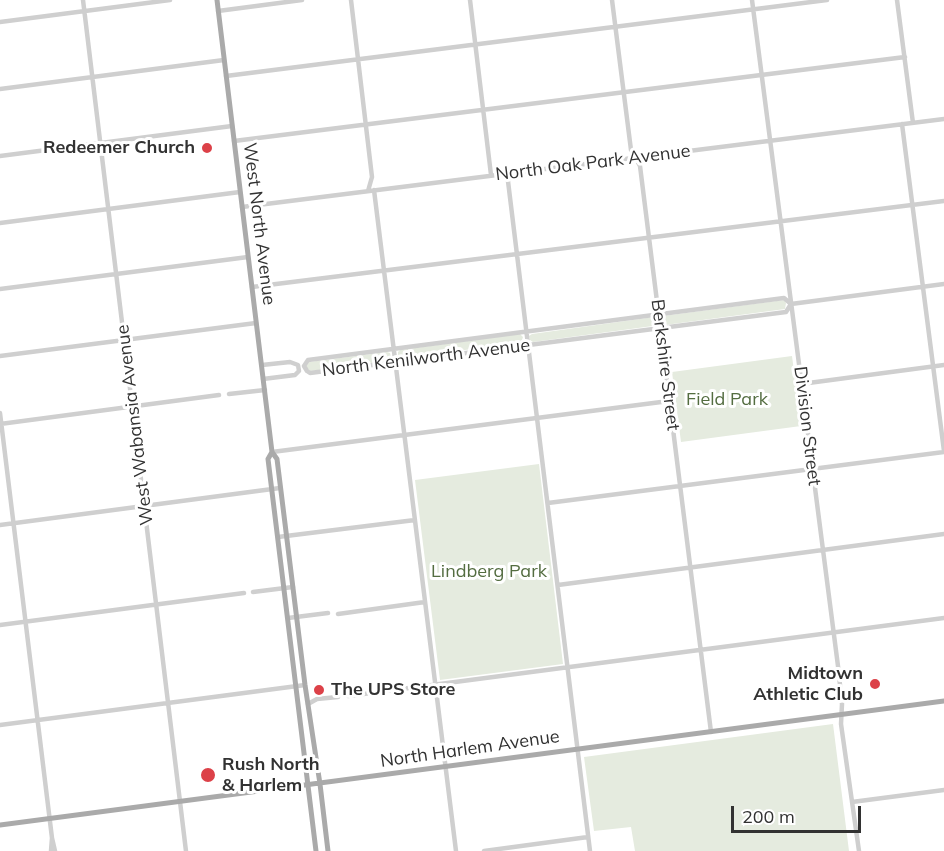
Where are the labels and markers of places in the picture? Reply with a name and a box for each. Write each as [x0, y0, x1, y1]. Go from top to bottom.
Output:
place label: Redeemer Church [43, 137, 195, 159]
marker: Redeemer Church [200, 141, 214, 155]
place label: Midtown Athletic Club [753, 663, 863, 706]
marker: Midtown Athletic Club [868, 677, 882, 691]
place label: The UPS Store [331, 679, 455, 701]
marker: The UPS Store [312, 683, 326, 697]
place label: Rush North & Harlem [222, 754, 320, 796]
marker: Rush North & Harlem [199, 766, 217, 784]

